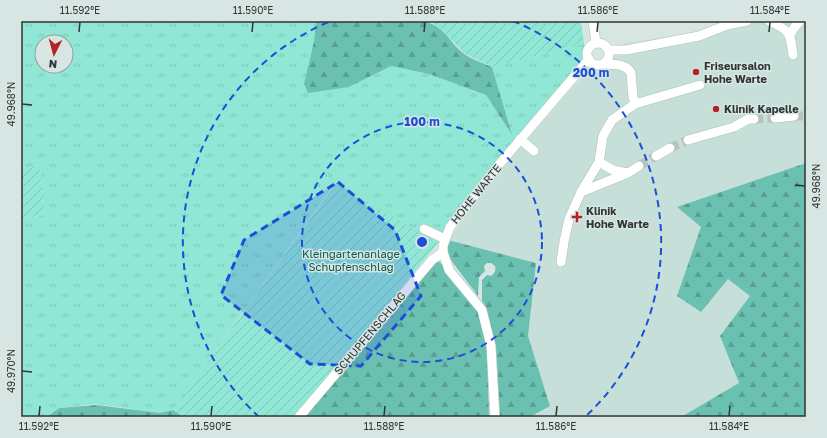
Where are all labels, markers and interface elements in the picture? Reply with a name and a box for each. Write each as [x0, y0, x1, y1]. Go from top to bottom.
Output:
text: 11.592°E [60, 4, 100, 16]
text: 11.590°E [233, 4, 273, 16]
text: 11.588°E [405, 4, 445, 16]
text: 11.586°E [578, 4, 618, 16]
text: 11.584°E [750, 4, 790, 16]
north arrow [34, 34, 74, 74]
text: N [48, 58, 58, 71]
place label: Friseursalon Hohe Warte [704, 59, 771, 85]
text: 200 m [573, 65, 609, 80]
marker: Friseursalon Hohe Warte [691, 67, 701, 77]
text: 49.968°N [5, 82, 17, 126]
place label: Klinik Kapelle [724, 102, 799, 115]
marker: Klinik Kapelle [711, 104, 721, 114]
text: 100 m [404, 114, 440, 129]
street label: HOHE WARTE [448, 161, 504, 226]
text: 49.968°N [810, 164, 822, 208]
place label: Klinik Hohe Warte [586, 204, 650, 230]
marker: Klinik Hohe Warte [571, 211, 583, 223]
centre of rings [415, 235, 429, 249]
park label: Kleingartenanlage Schupfenschlag [302, 247, 400, 273]
street label: SCHUPFENSCHLAG [331, 288, 408, 377]
text: 49.970°N [5, 349, 17, 393]
text: 11.592°E [19, 420, 59, 432]
text: 11.590°E [191, 420, 231, 432]
text: 11.588°E [364, 420, 404, 432]
text: 11.586°E [536, 420, 576, 432]
text: 11.584°E [709, 420, 749, 432]

